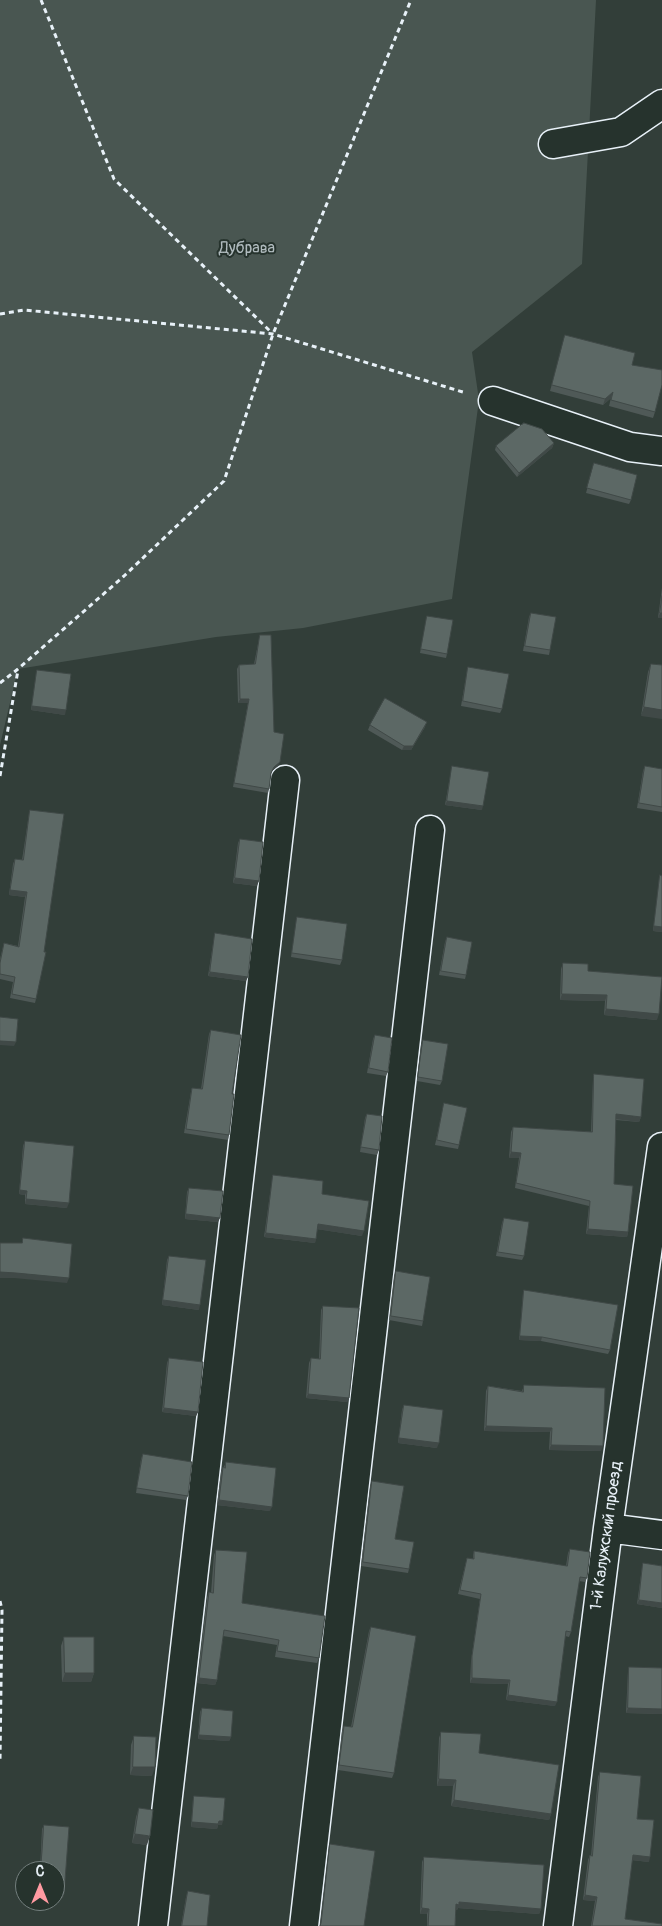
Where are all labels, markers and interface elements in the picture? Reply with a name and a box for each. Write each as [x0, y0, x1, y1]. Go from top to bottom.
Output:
park label: Дубрава [219, 239, 275, 259]
street label: 1-й Калужский проезд [587, 1460, 627, 1612]
north arrow [15, 1861, 65, 1911]
text: С [36, 1863, 44, 1880]

